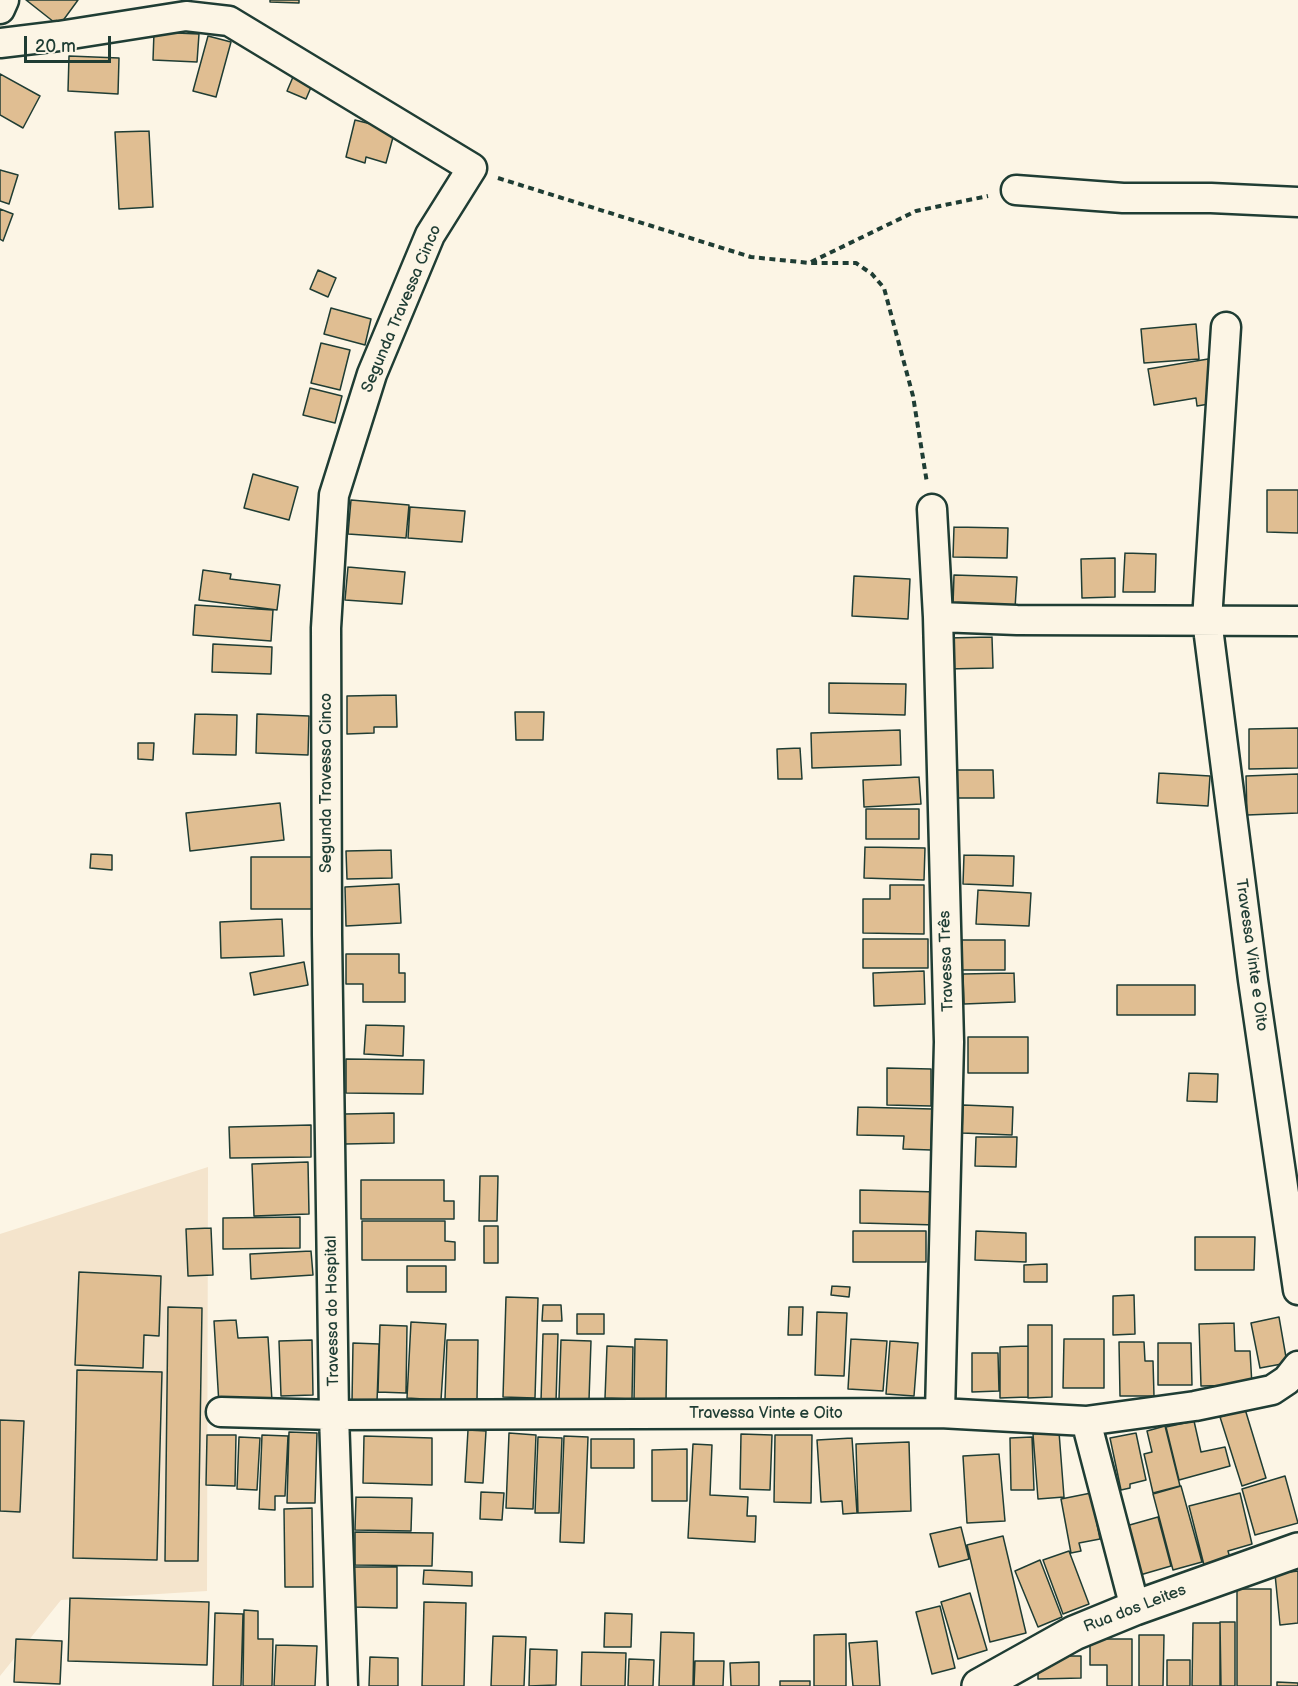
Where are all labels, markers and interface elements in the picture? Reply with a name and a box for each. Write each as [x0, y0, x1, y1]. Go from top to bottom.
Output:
scale bar [27, 24, 114, 62]
text: 20 m [35, 36, 76, 57]
street label: Segunda Travessa Cinco [358, 222, 446, 396]
street label: Segunda Travessa Cinco [317, 693, 337, 873]
street label: Travessa Vinte e Oito [1231, 878, 1271, 1032]
street label: Travessa Três [936, 910, 958, 1012]
street label: Travessa do Hospital [322, 1235, 344, 1387]
street label: Travessa Vinte e Oito [689, 1404, 843, 1424]
street label: Rua dos Leites [1081, 1581, 1189, 1637]

